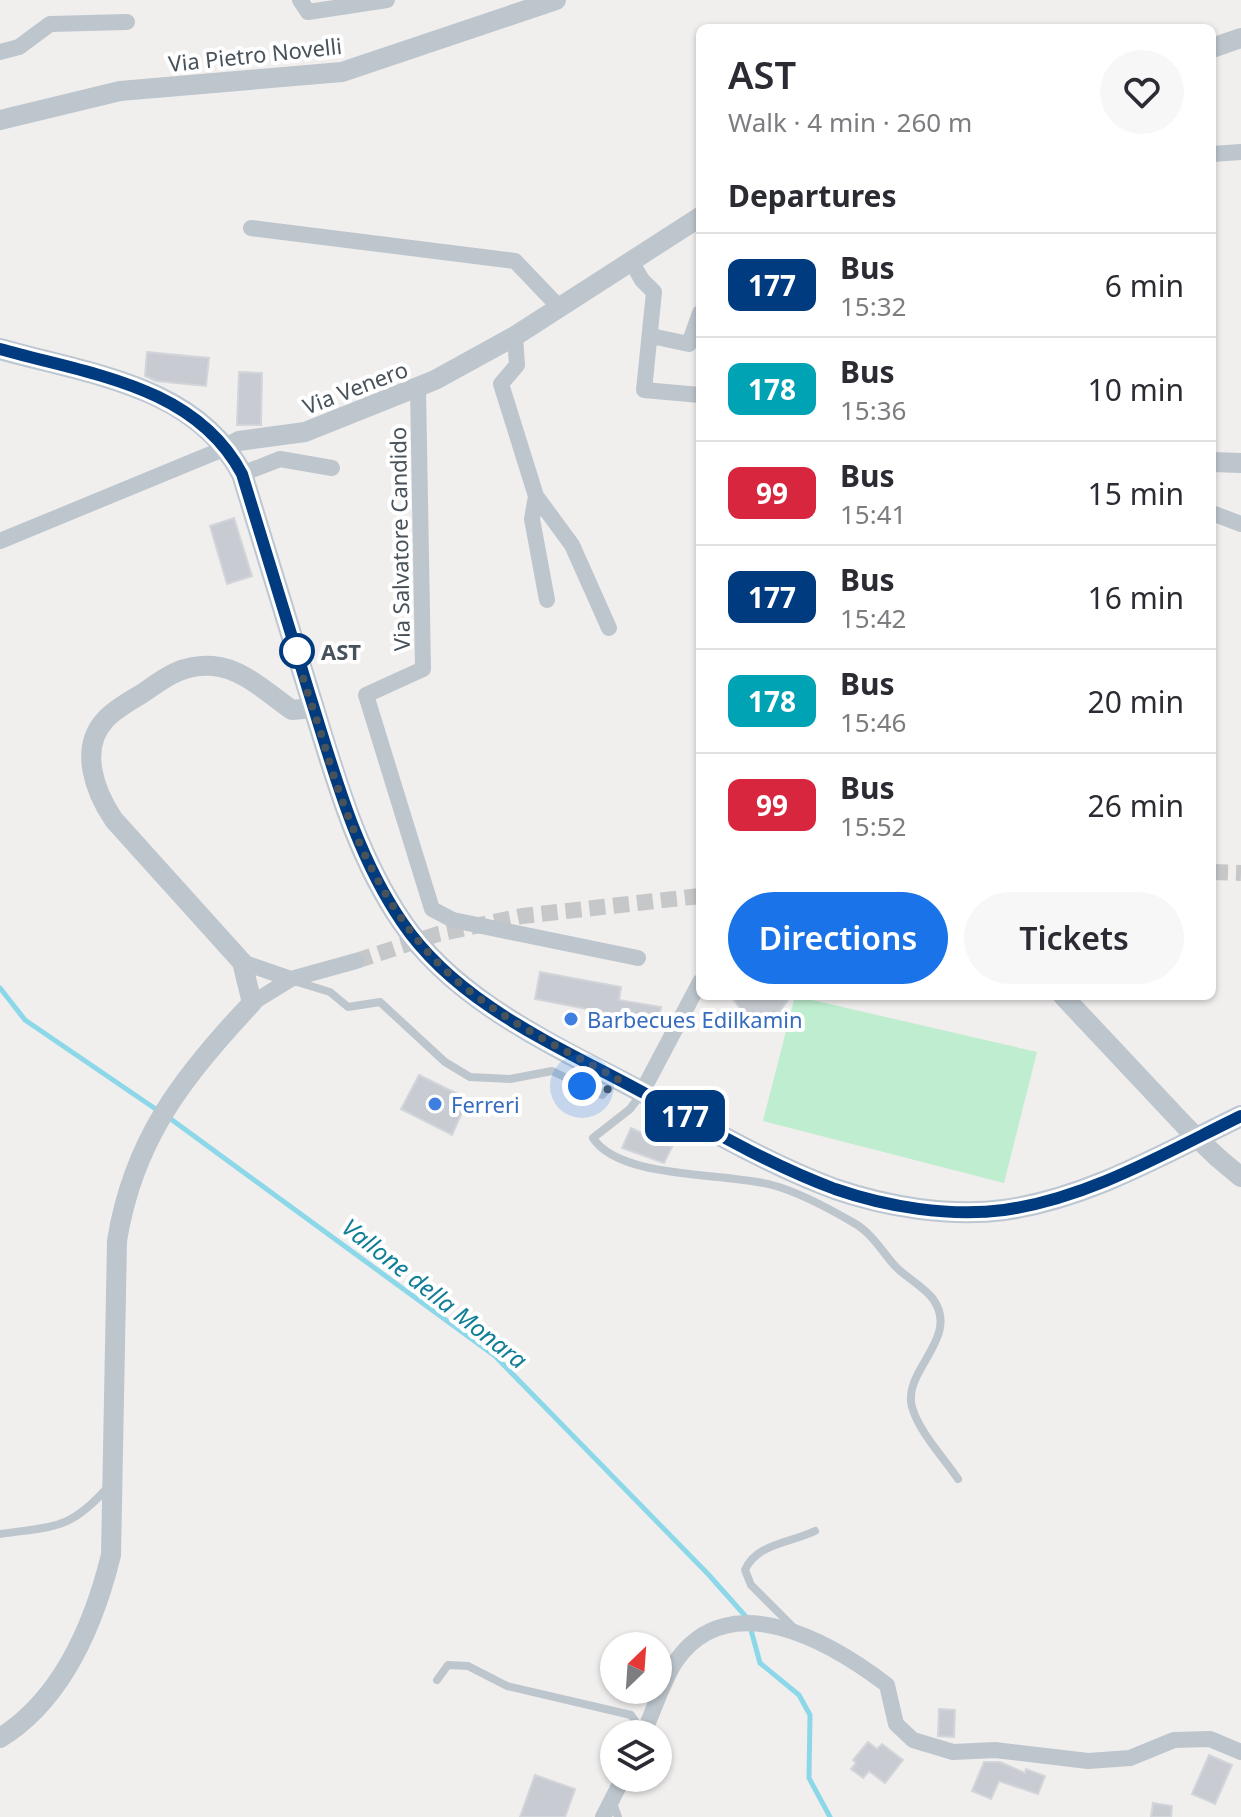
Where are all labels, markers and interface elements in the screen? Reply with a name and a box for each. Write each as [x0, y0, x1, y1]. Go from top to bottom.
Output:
street label: Via Pietro Novelli [167, 30, 343, 78]
text: AST [728, 48, 796, 100]
button: heart [1100, 50, 1184, 134]
text: Walk · 4 min · 260 m [728, 104, 972, 140]
text: Departures [728, 175, 897, 216]
text: Bus [840, 247, 895, 288]
text: 6 min [1105, 265, 1184, 306]
text: 177 [748, 266, 796, 304]
text: 15:32 [840, 288, 906, 324]
text: Bus [840, 351, 895, 392]
street label: Via Venero [298, 353, 412, 421]
text: 10 min [1088, 369, 1184, 410]
text: 178 [748, 370, 796, 408]
text: 15:36 [840, 392, 906, 428]
street label: Via Salvatore Candido [382, 427, 416, 651]
text: Bus [840, 455, 895, 496]
text: 15 min [1088, 473, 1184, 514]
text: 99 [756, 474, 788, 512]
text: 15:41 [840, 496, 906, 532]
text: Bus [840, 559, 895, 600]
text: 16 min [1088, 577, 1184, 618]
text: 177 [748, 578, 796, 616]
text: 15:42 [840, 600, 906, 636]
marker: AST [280, 634, 314, 668]
place label: AST [321, 636, 361, 666]
text: Bus [840, 663, 895, 704]
text: 20 min [1088, 681, 1184, 722]
text: 178 [748, 682, 796, 720]
text: 15:46 [840, 704, 906, 740]
text: Bus [840, 767, 895, 808]
text: 26 min [1088, 785, 1184, 826]
text: 99 [756, 786, 788, 824]
text: 15:52 [840, 808, 906, 844]
button: Directions [728, 892, 948, 984]
button: Tickets [964, 892, 1184, 984]
place label: Barbecues Edilkamin [587, 1004, 803, 1034]
marker: Barbecues Edilkamin [562, 1010, 580, 1028]
your location [562, 1066, 602, 1106]
place label: Ferreri [451, 1089, 520, 1119]
line badge: 177 [639, 1090, 731, 1142]
marker: Ferreri [426, 1095, 444, 1113]
text: 177 [661, 1097, 709, 1135]
water label: Vallone della Monara [336, 1210, 535, 1376]
north arrow [600, 1632, 672, 1704]
map controls [600, 1632, 672, 1792]
button: layers [600, 1720, 672, 1792]

